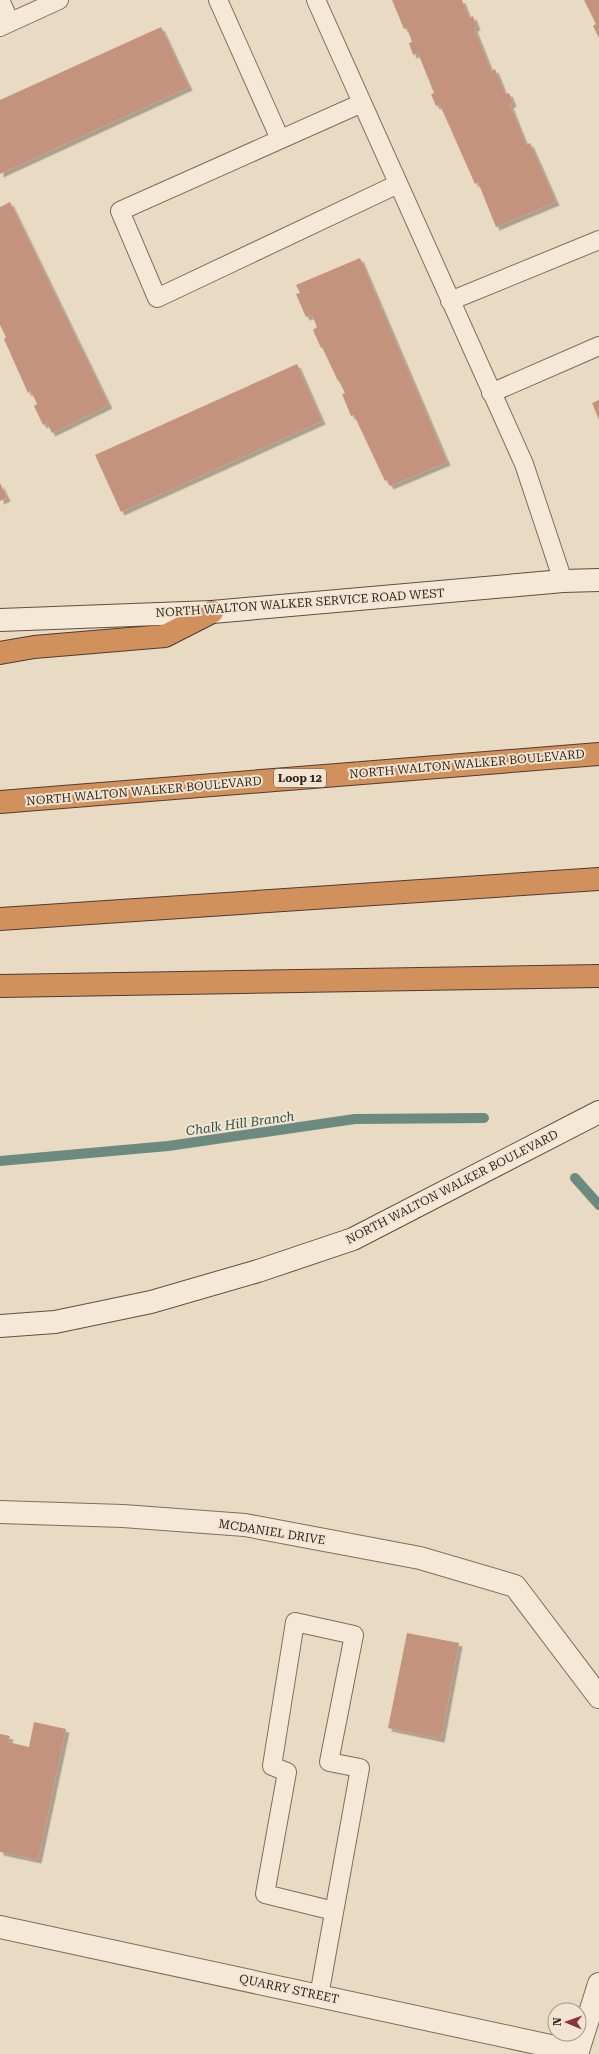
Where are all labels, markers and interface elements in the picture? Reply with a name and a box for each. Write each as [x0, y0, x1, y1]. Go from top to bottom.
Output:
street label: NORTH WALTON WALKER SERVICE ROAD WEST [155, 586, 445, 620]
street label: NORTH WALTON WALKER BOULEVARD [349, 747, 585, 781]
road number: Loop 12 [274, 769, 326, 787]
street label: NORTH WALTON WALKER BOULEVARD [26, 774, 262, 808]
water label: Chalk Hill Branch [185, 1108, 295, 1139]
street label: NORTH WALTON WALKER BOULEVARD [344, 1127, 560, 1247]
street label: MCDANIEL DRIVE [218, 1517, 326, 1547]
street label: QUARRY STREET [238, 1972, 340, 2006]
north arrow [547, 2002, 587, 2042]
text: N [551, 2017, 564, 2026]

